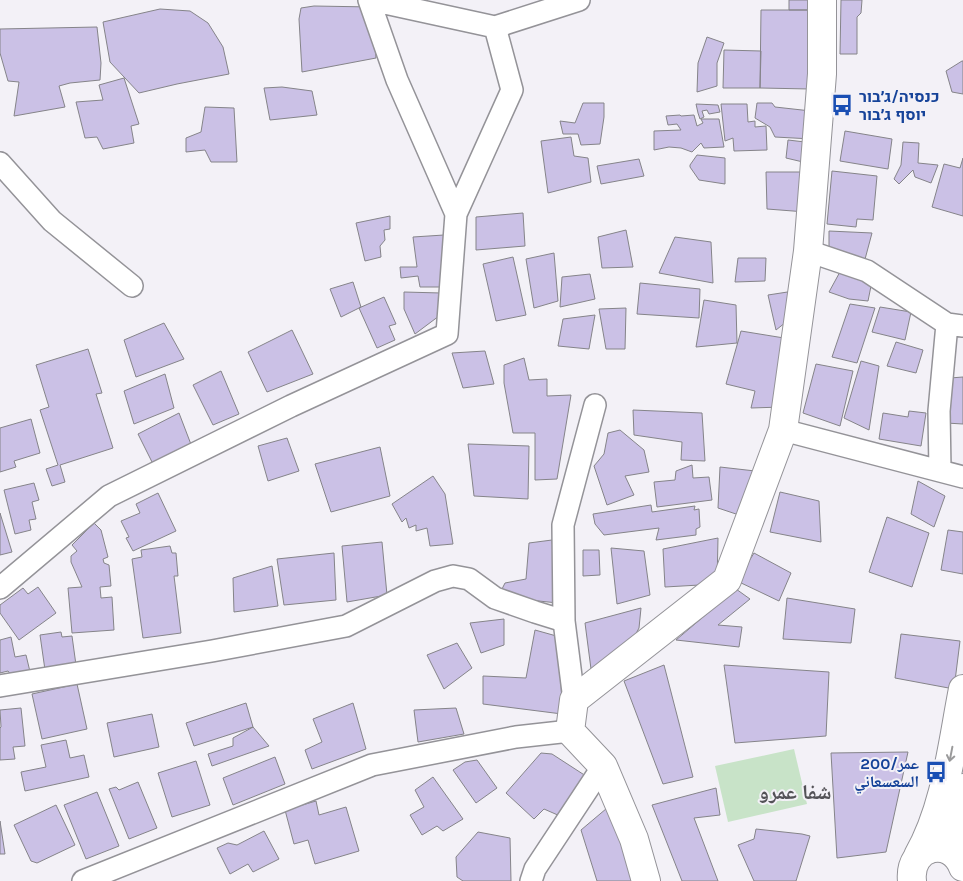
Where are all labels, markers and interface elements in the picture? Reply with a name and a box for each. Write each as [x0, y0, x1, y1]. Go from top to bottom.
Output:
place label: כנסיה/ג׳בור יוסף ג׳בור [859, 87, 940, 124]
bus stop icon: כנסיה/ג׳בור יוסף ג׳בור [829, 92, 855, 118]
one-way arrow [945, 746, 955, 762]
place label: 200/عمر السعسعاني [854, 754, 919, 793]
bus stop icon: 200/عمر السعسعاني [923, 759, 949, 785]
district label: شفا عمرو [759, 780, 831, 804]

